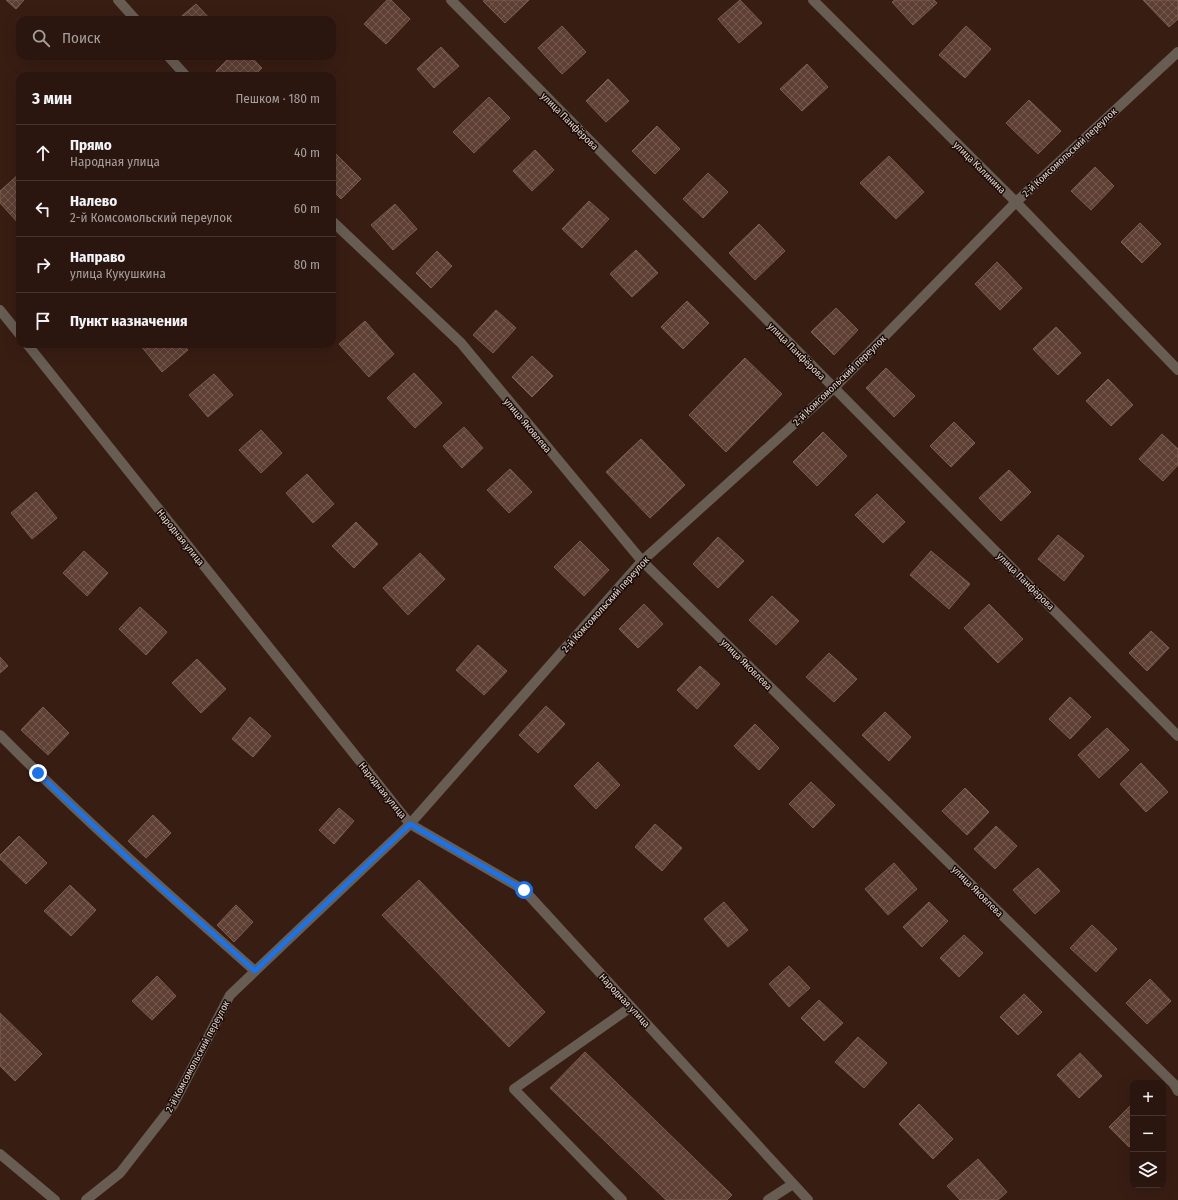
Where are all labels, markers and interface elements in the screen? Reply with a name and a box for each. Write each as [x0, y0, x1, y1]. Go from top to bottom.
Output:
search box [16, 16, 336, 60]
icon: search [30, 27, 52, 49]
text: Поиск [62, 29, 100, 47]
text: 3 мин [32, 88, 72, 109]
street label: улица Панфёрова [538, 90, 601, 153]
text: Пешком · 180 m [235, 91, 320, 106]
street label: 2-й Комсомольский переулок [1020, 106, 1120, 200]
text: Прямо [70, 136, 112, 154]
street label: улица Калинина [951, 139, 1008, 196]
icon: ahead [32, 142, 54, 164]
text: 40 m [294, 145, 320, 160]
text: Народная улица [70, 154, 160, 169]
text: Налево [70, 192, 117, 210]
icon: left [32, 198, 54, 220]
text: 60 m [294, 201, 320, 216]
text: 2-й Комсомольский переулок [70, 210, 232, 225]
text: Направо [70, 248, 125, 266]
icon: right [32, 254, 54, 276]
text: 80 m [294, 257, 320, 272]
text: улица Кукушкина [70, 266, 166, 281]
icon: arrive [32, 310, 54, 332]
text: Пункт назначения [70, 312, 188, 330]
street label: улица Панфёрова [765, 320, 828, 383]
street label: 2-й Комсомольский переулок [791, 333, 889, 428]
street label: улица Яковлева [501, 396, 554, 455]
street label: Народная улица [154, 507, 207, 568]
street label: улица Панфёрова [994, 550, 1057, 613]
street label: 2-й Комсомольский переулок [560, 554, 652, 655]
street label: улица Яковлева [718, 637, 775, 693]
street label: Народная улица [356, 760, 409, 821]
route end [29, 764, 47, 782]
street label: улица Яковлева [949, 864, 1006, 920]
route start [515, 881, 533, 899]
street label: Народная улица [596, 971, 652, 1030]
street label: 2-й Комсомольский переулок [163, 998, 233, 1114]
map controls [1130, 1080, 1166, 1188]
button: + [1130, 1080, 1166, 1116]
button: − [1130, 1116, 1166, 1152]
button: layers [1130, 1152, 1166, 1188]

